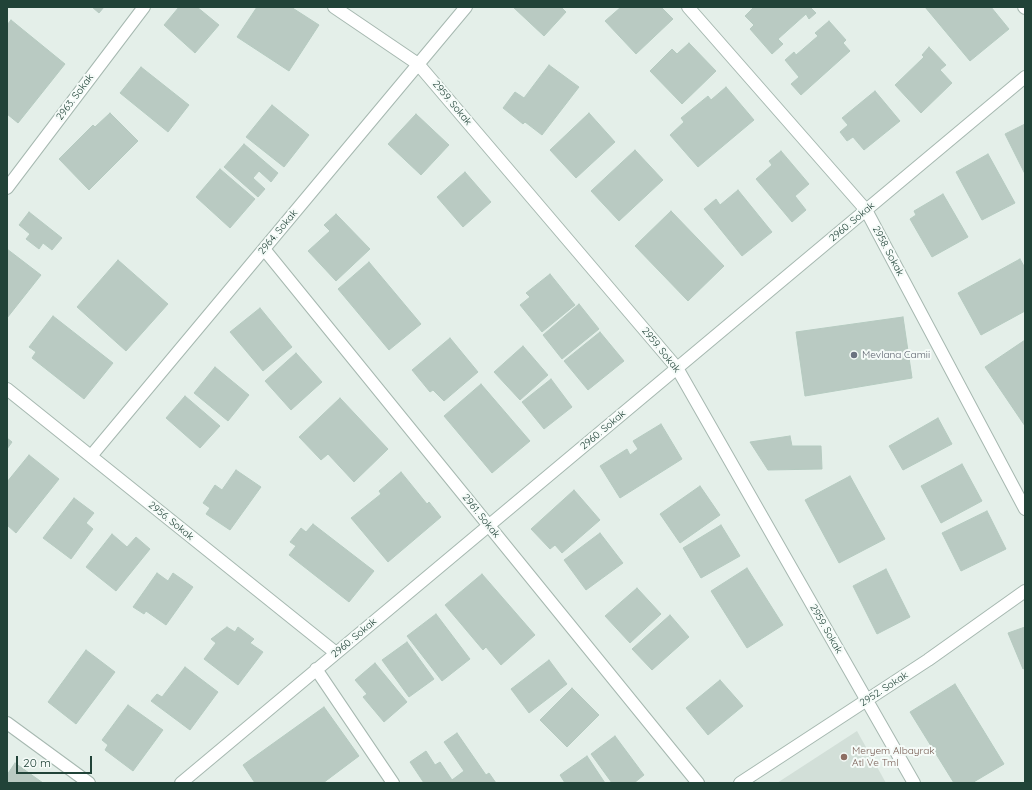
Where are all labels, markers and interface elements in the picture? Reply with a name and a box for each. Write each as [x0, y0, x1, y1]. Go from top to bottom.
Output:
street label: 2963. Sokak [54, 72, 96, 122]
street label: 2959. Sokak [430, 78, 474, 128]
street label: 2960. Sokak [827, 200, 877, 244]
street label: 2964. Sokak [256, 207, 300, 257]
street label: 2958. Sokak [870, 224, 906, 278]
street label: 2959. Sokak [639, 325, 683, 375]
place label: Mevlana Camii [862, 349, 930, 361]
marker: Mevlana Camii [849, 350, 859, 360]
street label: 2960. Sokak [578, 408, 628, 452]
street label: 2961. Sokak [460, 492, 502, 540]
street label: 2956. Sokak [146, 499, 196, 543]
street label: 2959. Sokak [807, 602, 845, 656]
street label: 2960. Sokak [329, 616, 379, 660]
street label: 2952. Sokak [858, 669, 910, 709]
place label: Meryem Albayrak Atl Ve Tml [852, 745, 935, 768]
scale bar [18, 748, 94, 774]
marker: Meryem Albayrak Atl Ve Tml [839, 752, 849, 762]
text: 20 m [23, 755, 51, 770]

